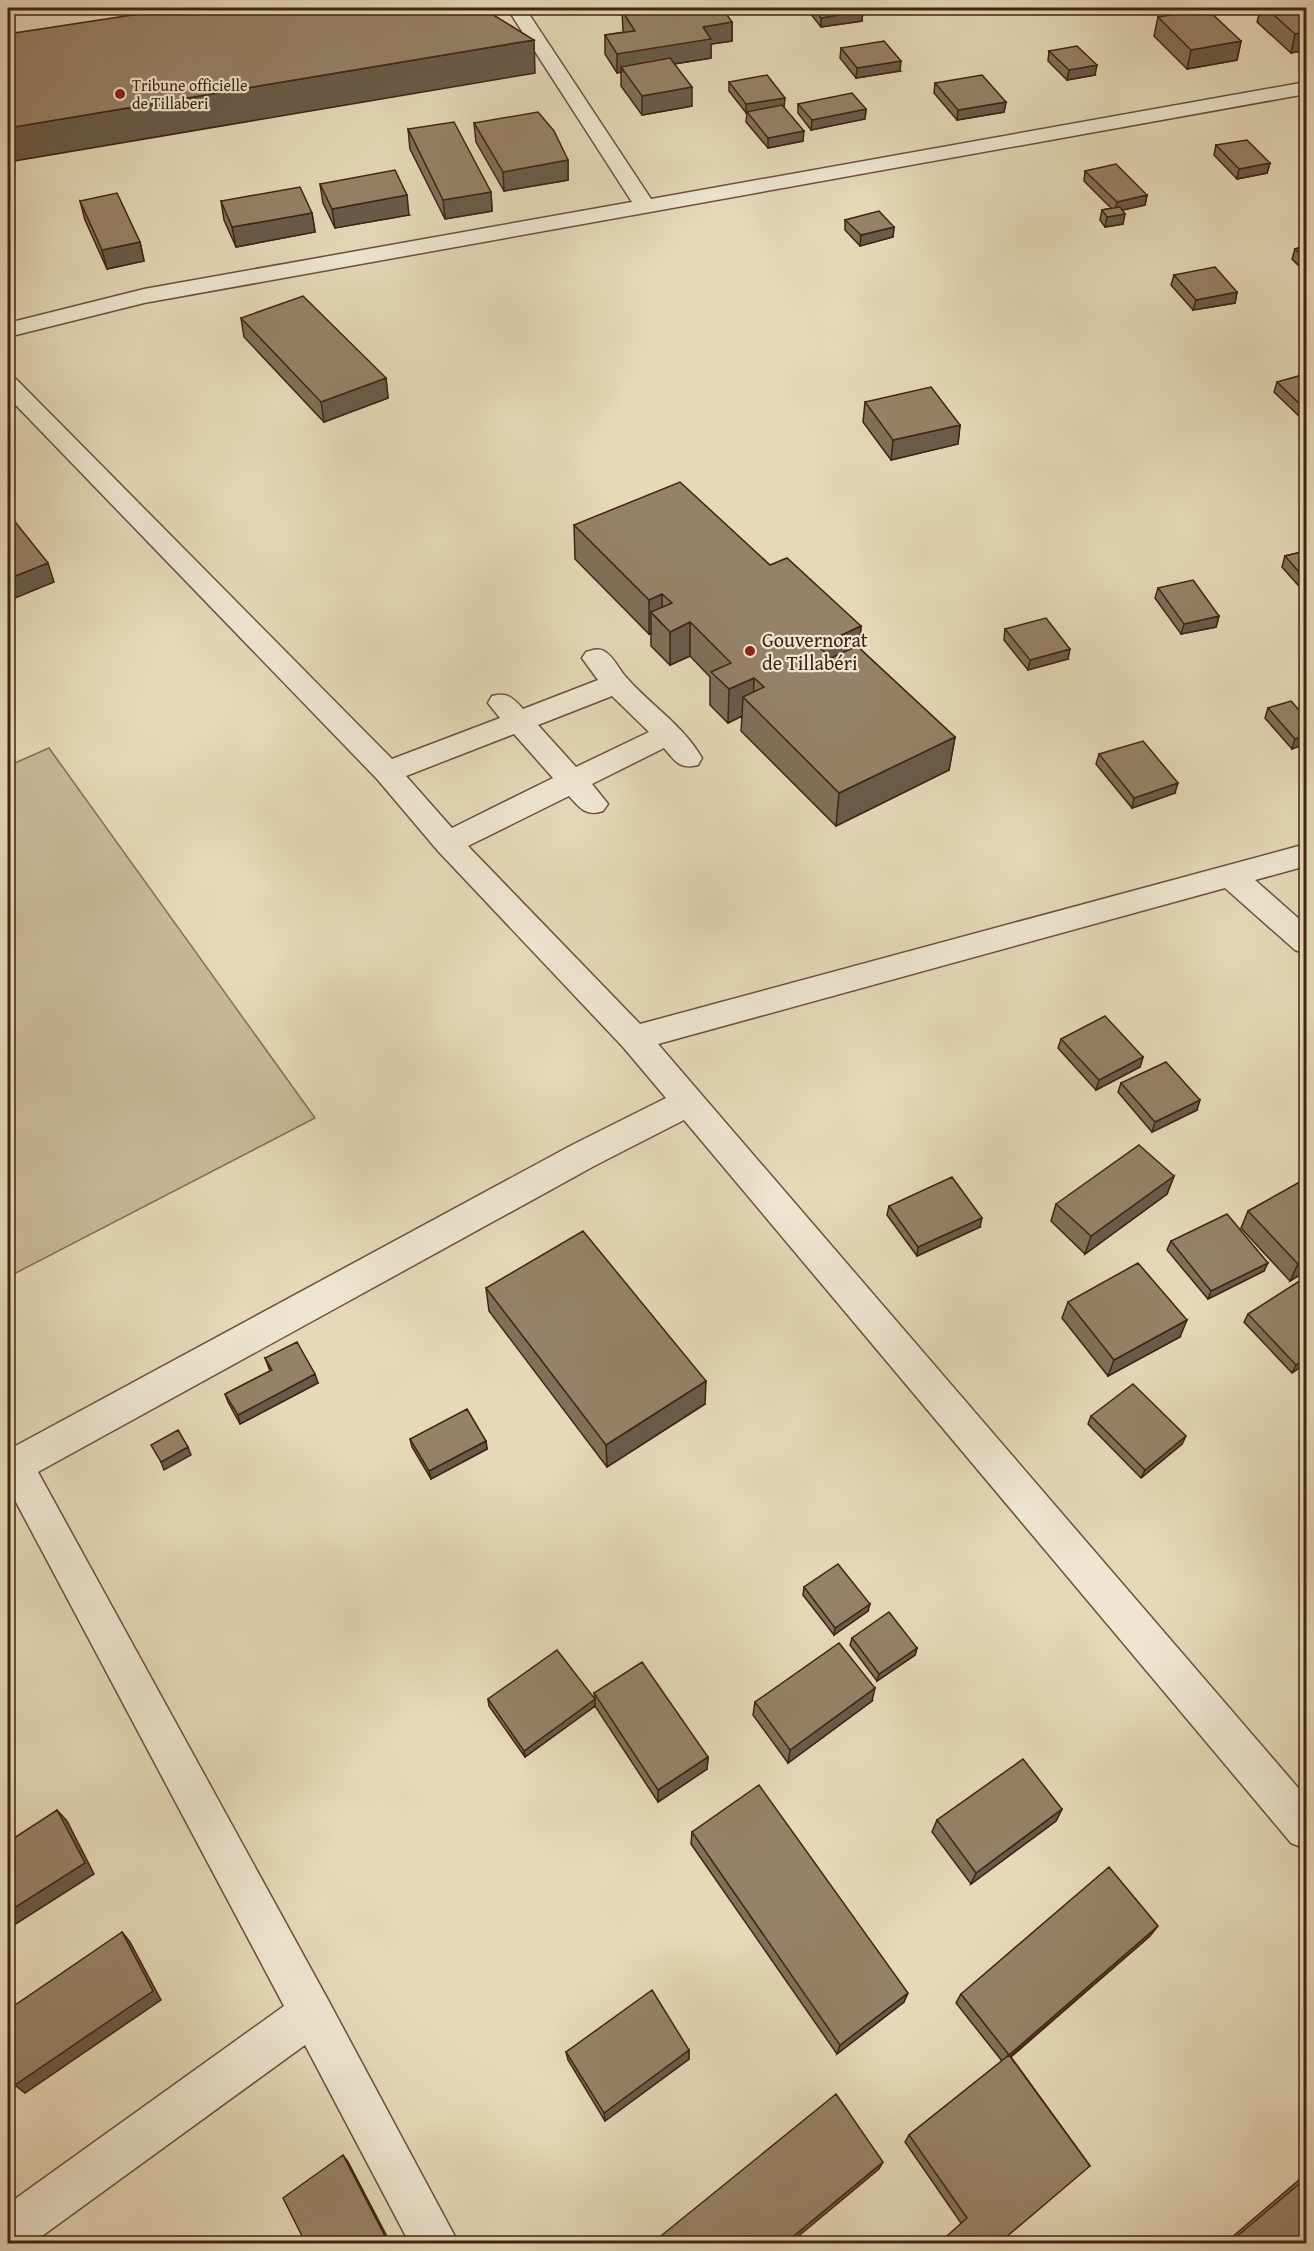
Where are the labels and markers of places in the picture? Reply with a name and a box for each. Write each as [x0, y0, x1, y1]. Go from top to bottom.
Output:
place label: Tribune officielle de Tillaberi [132, 73, 248, 115]
marker: Tribune officielle de Tillaberi [113, 87, 127, 101]
place label: Gouvernorat de Tillabéri [762, 625, 868, 677]
marker: Gouvernorat de Tillabéri [743, 644, 757, 658]

